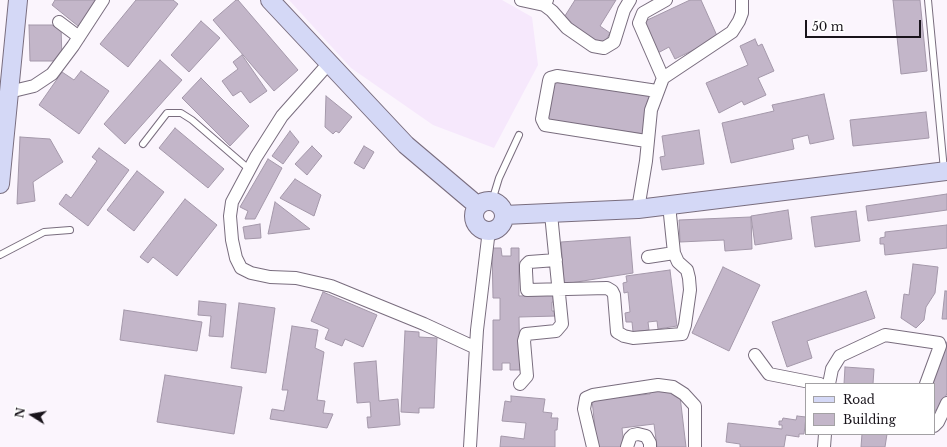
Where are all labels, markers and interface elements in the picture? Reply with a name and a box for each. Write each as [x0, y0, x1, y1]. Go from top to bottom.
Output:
scale bar [807, 12, 923, 38]
text: 50 m [812, 19, 844, 34]
legend [805, 383, 935, 435]
text: Road [843, 392, 875, 407]
north arrow [12, 395, 52, 435]
text: N [12, 406, 28, 419]
text: Building [843, 412, 896, 427]

